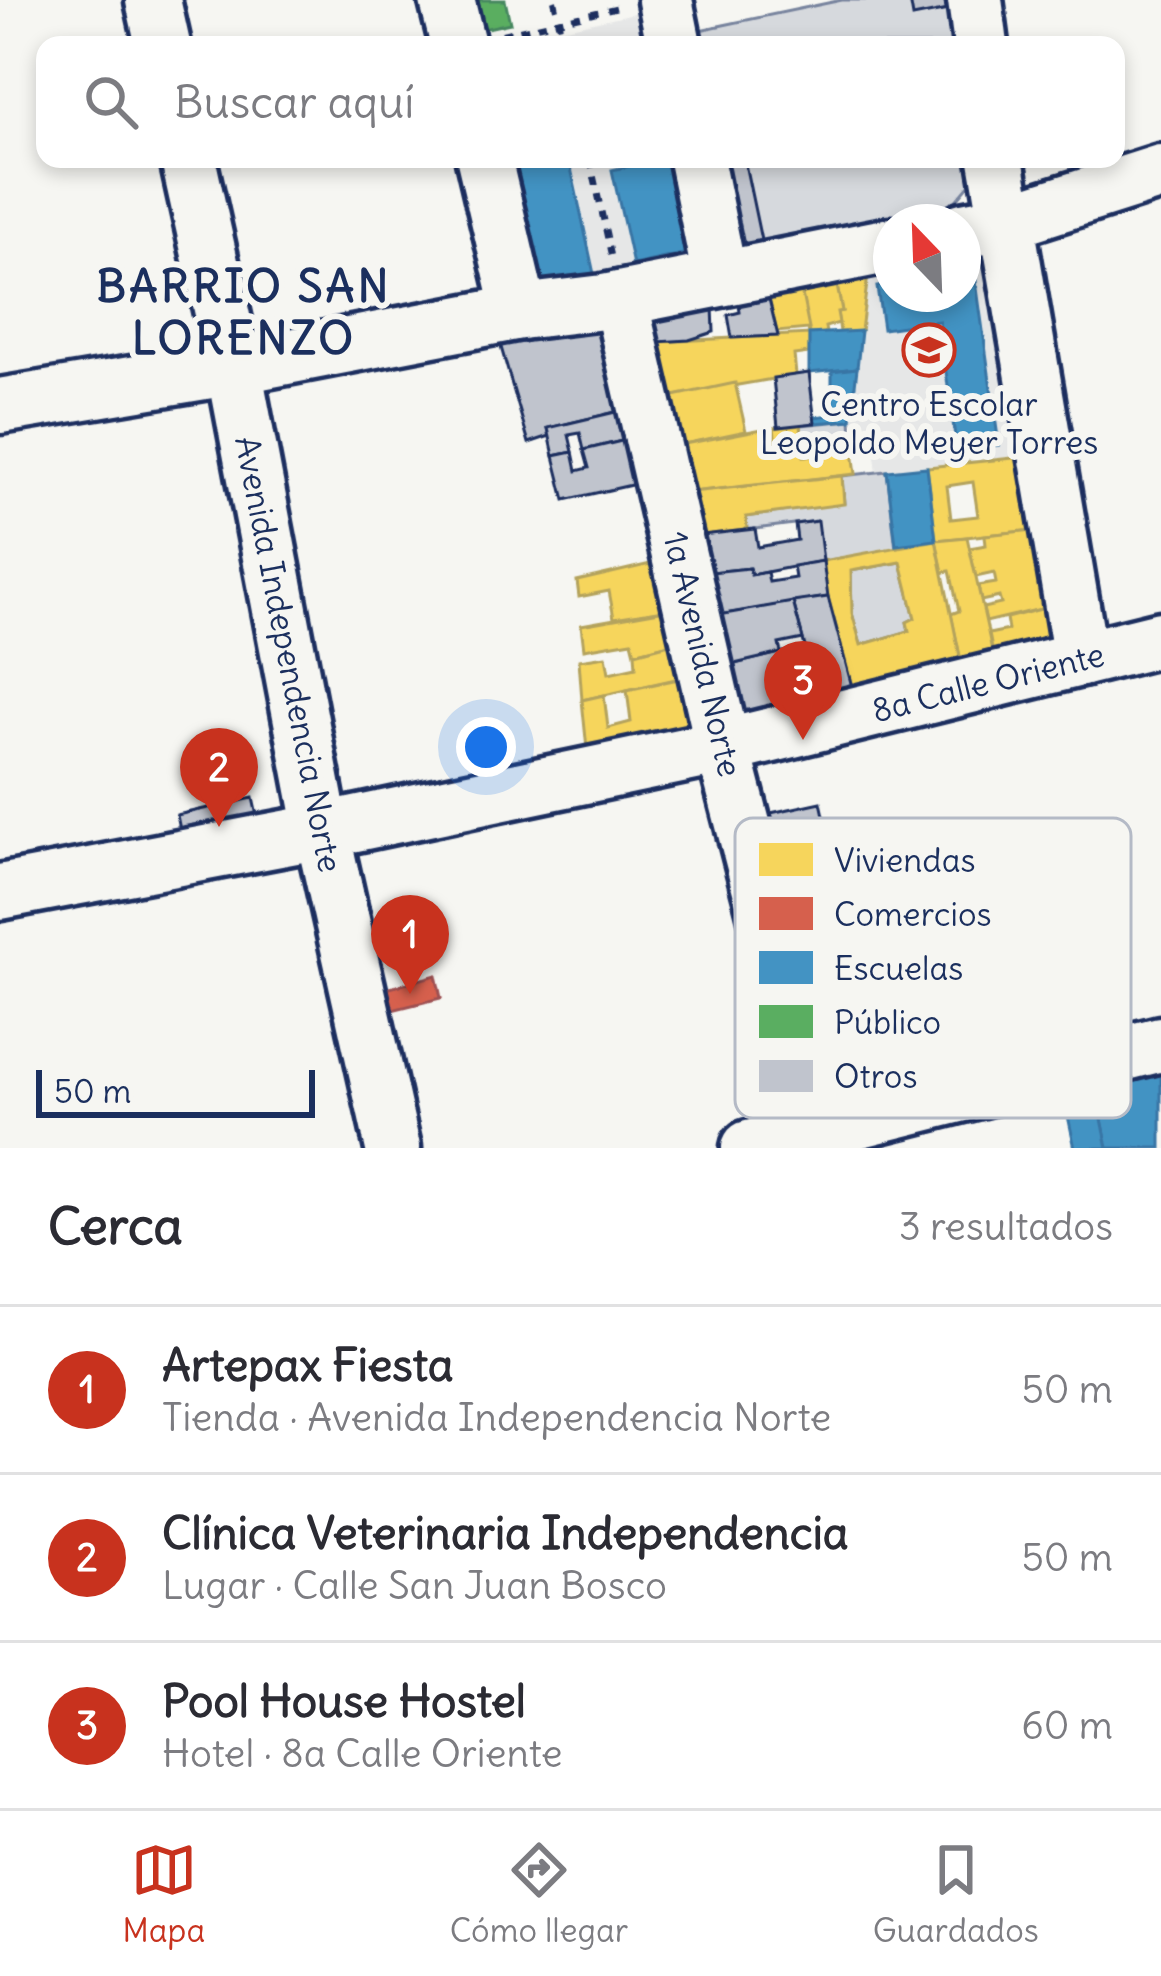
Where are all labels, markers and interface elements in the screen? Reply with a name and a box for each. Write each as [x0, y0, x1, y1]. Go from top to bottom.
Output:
search box [36, 36, 1125, 168]
icon: search [78, 69, 144, 135]
text: Buscar aquí [174, 74, 414, 130]
north arrow [873, 204, 981, 312]
district label: BARRIO SAN LORENZO [96, 258, 392, 366]
school or university icon: Centro Escolar Leopoldo Meyer Torres [901, 322, 957, 378]
place label: Centro Escolar Leopoldo Meyer Torres [760, 383, 1098, 463]
street label: Avenida Independencia Norte [226, 432, 352, 876]
street label: 1a Avenida Norte [654, 527, 752, 781]
street label: 8a Calle Oriente [867, 633, 1109, 731]
pin: 3 [764, 641, 842, 740]
your location [456, 717, 516, 777]
pin: 2 [180, 728, 258, 827]
legend [735, 818, 1131, 1118]
text: Viviendas [834, 839, 976, 881]
text: Comercios [834, 893, 992, 935]
pin: 1 [371, 895, 449, 994]
text: Escuelas [834, 947, 963, 989]
text: Público [834, 1001, 941, 1043]
text: Otros [834, 1055, 917, 1097]
scale bar [36, 1064, 315, 1117]
text: 50 m [54, 1070, 131, 1112]
text: Cerca [48, 1194, 183, 1258]
text: 3 resultados [899, 1202, 1113, 1251]
text: Artepax Fiesta [162, 1337, 454, 1393]
text: 1 [79, 1365, 95, 1414]
text: 50 m [1021, 1365, 1113, 1414]
text: Tienda · Avenida Independencia Norte [162, 1393, 831, 1442]
text: Clínica Veterinaria Independencia [162, 1505, 848, 1561]
text: 2 [76, 1533, 98, 1582]
text: 50 m [1021, 1533, 1113, 1582]
text: Lugar · Calle San Juan Bosco [162, 1561, 667, 1610]
text: Pool House Hostel [162, 1673, 526, 1729]
text: 3 [76, 1701, 98, 1750]
text: 60 m [1021, 1701, 1113, 1750]
text: Hotel · 8a Calle Oriente [162, 1729, 563, 1778]
tab: Mapa [122, 1837, 205, 1951]
tab: Cómo llegar [450, 1837, 628, 1951]
tab: Guardados [873, 1837, 1039, 1951]

